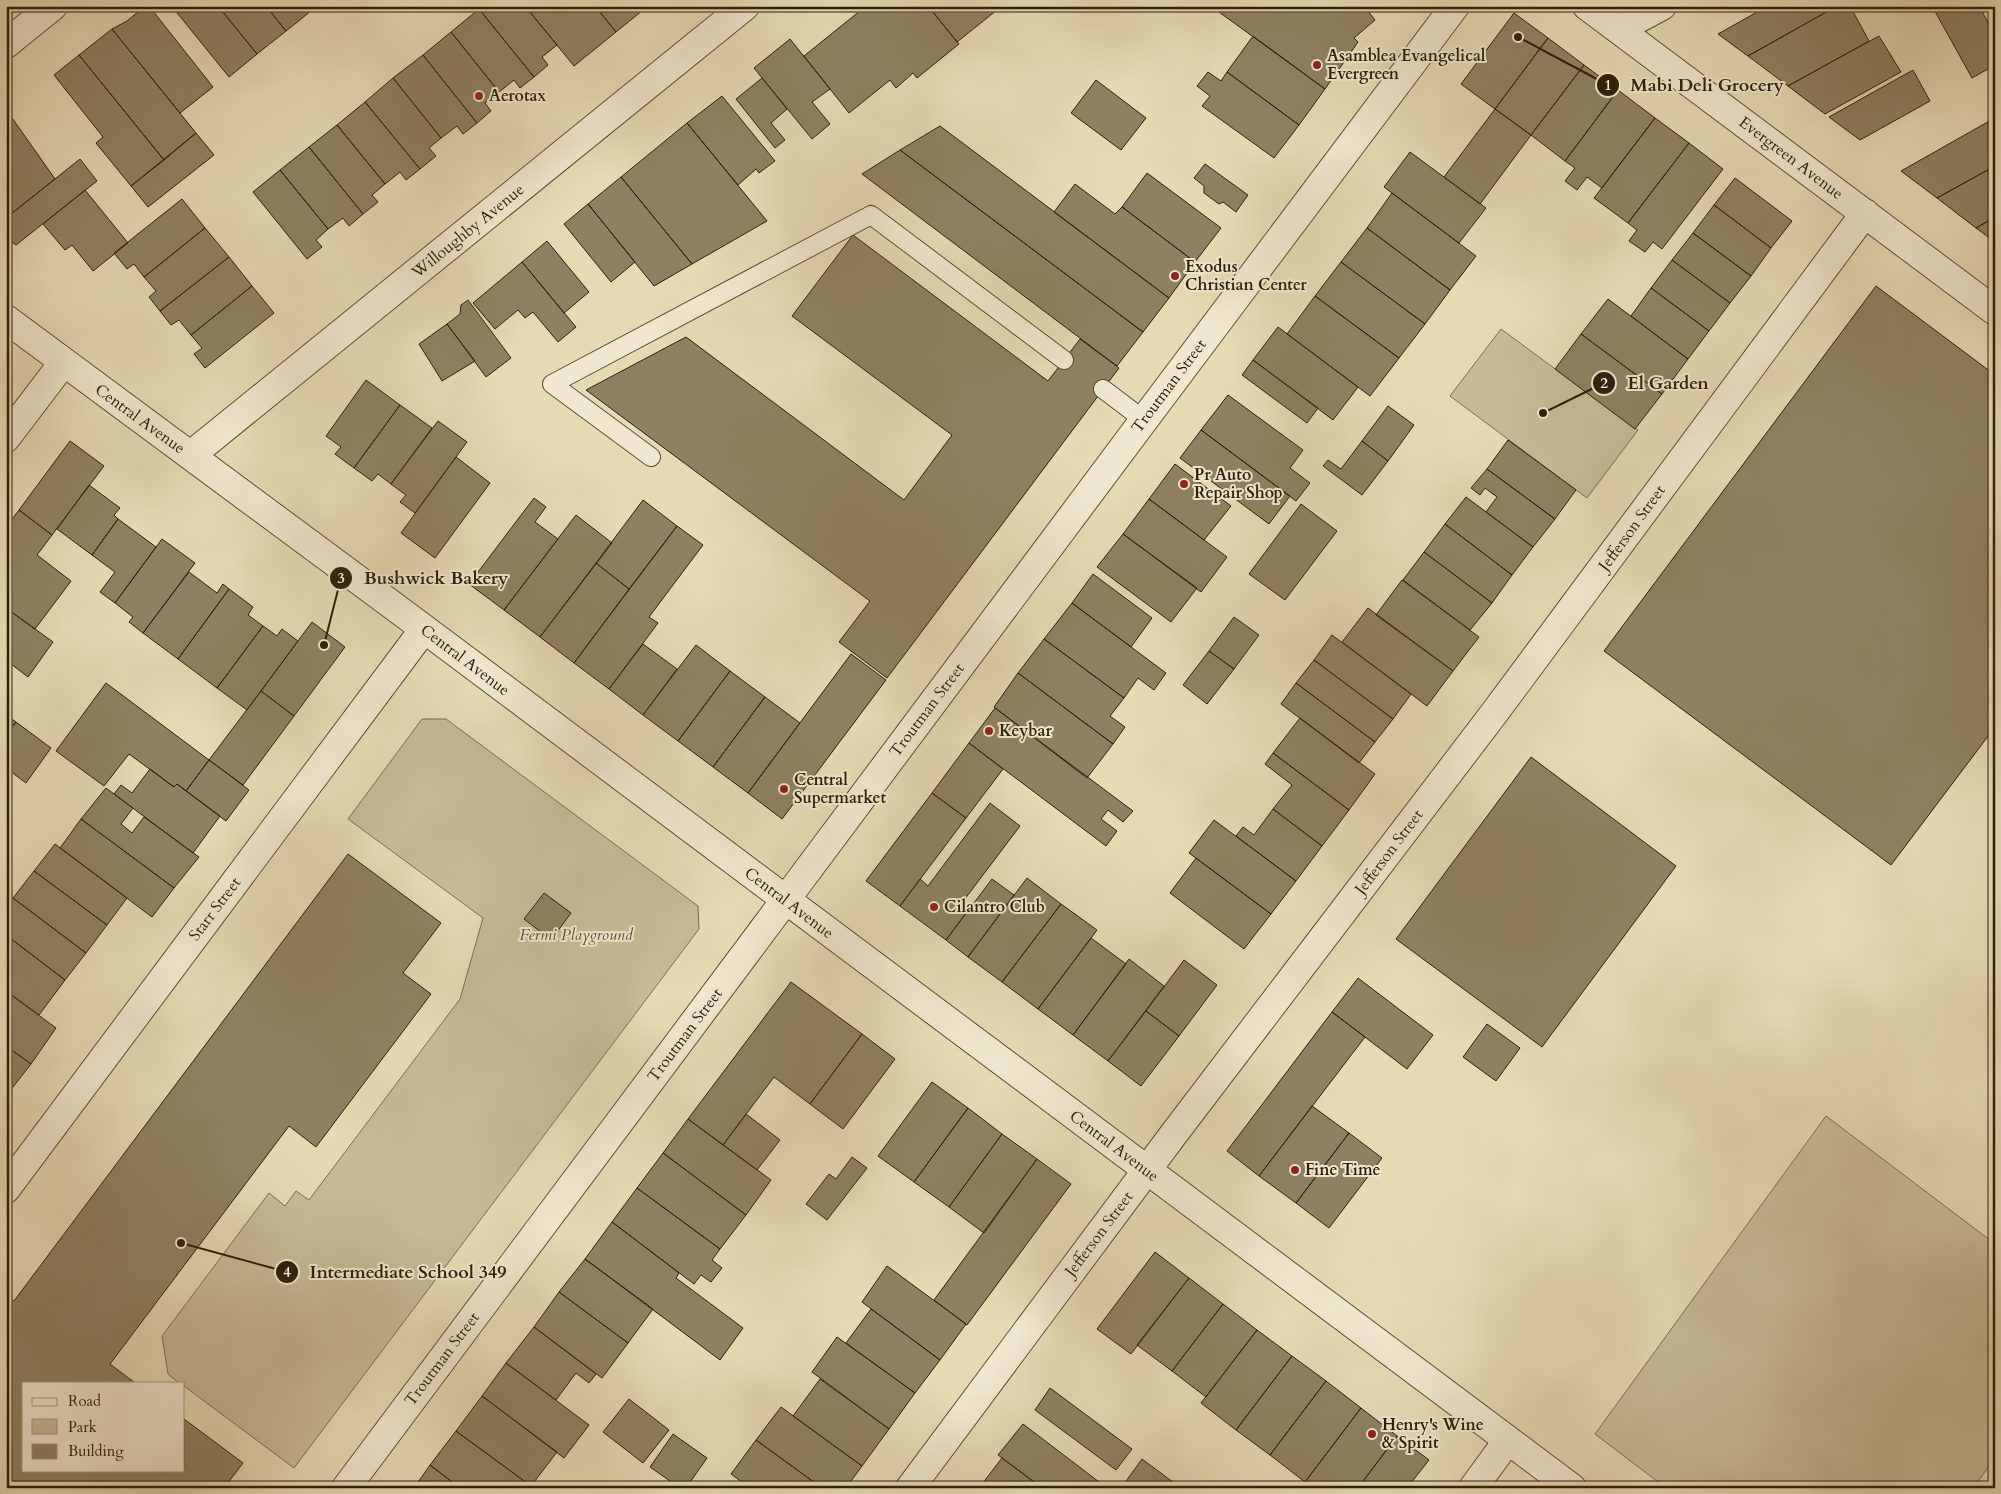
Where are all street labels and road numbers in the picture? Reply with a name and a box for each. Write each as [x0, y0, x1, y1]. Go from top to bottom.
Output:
street label: Evergreen Avenue [1734, 111, 1848, 205]
street label: Willoughby Avenue [406, 179, 529, 284]
street label: Troutman Street [1126, 335, 1212, 437]
street label: Central Avenue [90, 379, 190, 459]
street label: Jefferson Street [1592, 481, 1671, 577]
street label: Central Avenue [416, 619, 514, 701]
street label: Troutman Street [884, 659, 970, 761]
street label: Jefferson Street [1349, 805, 1428, 901]
street label: Central Avenue [740, 862, 838, 944]
street label: Starr Street [184, 873, 246, 945]
street label: Troutman Street [642, 984, 728, 1086]
street label: Central Avenue [1065, 1105, 1163, 1187]
street label: Jefferson Street [1059, 1187, 1138, 1283]
street label: Troutman Street [399, 1308, 485, 1410]

